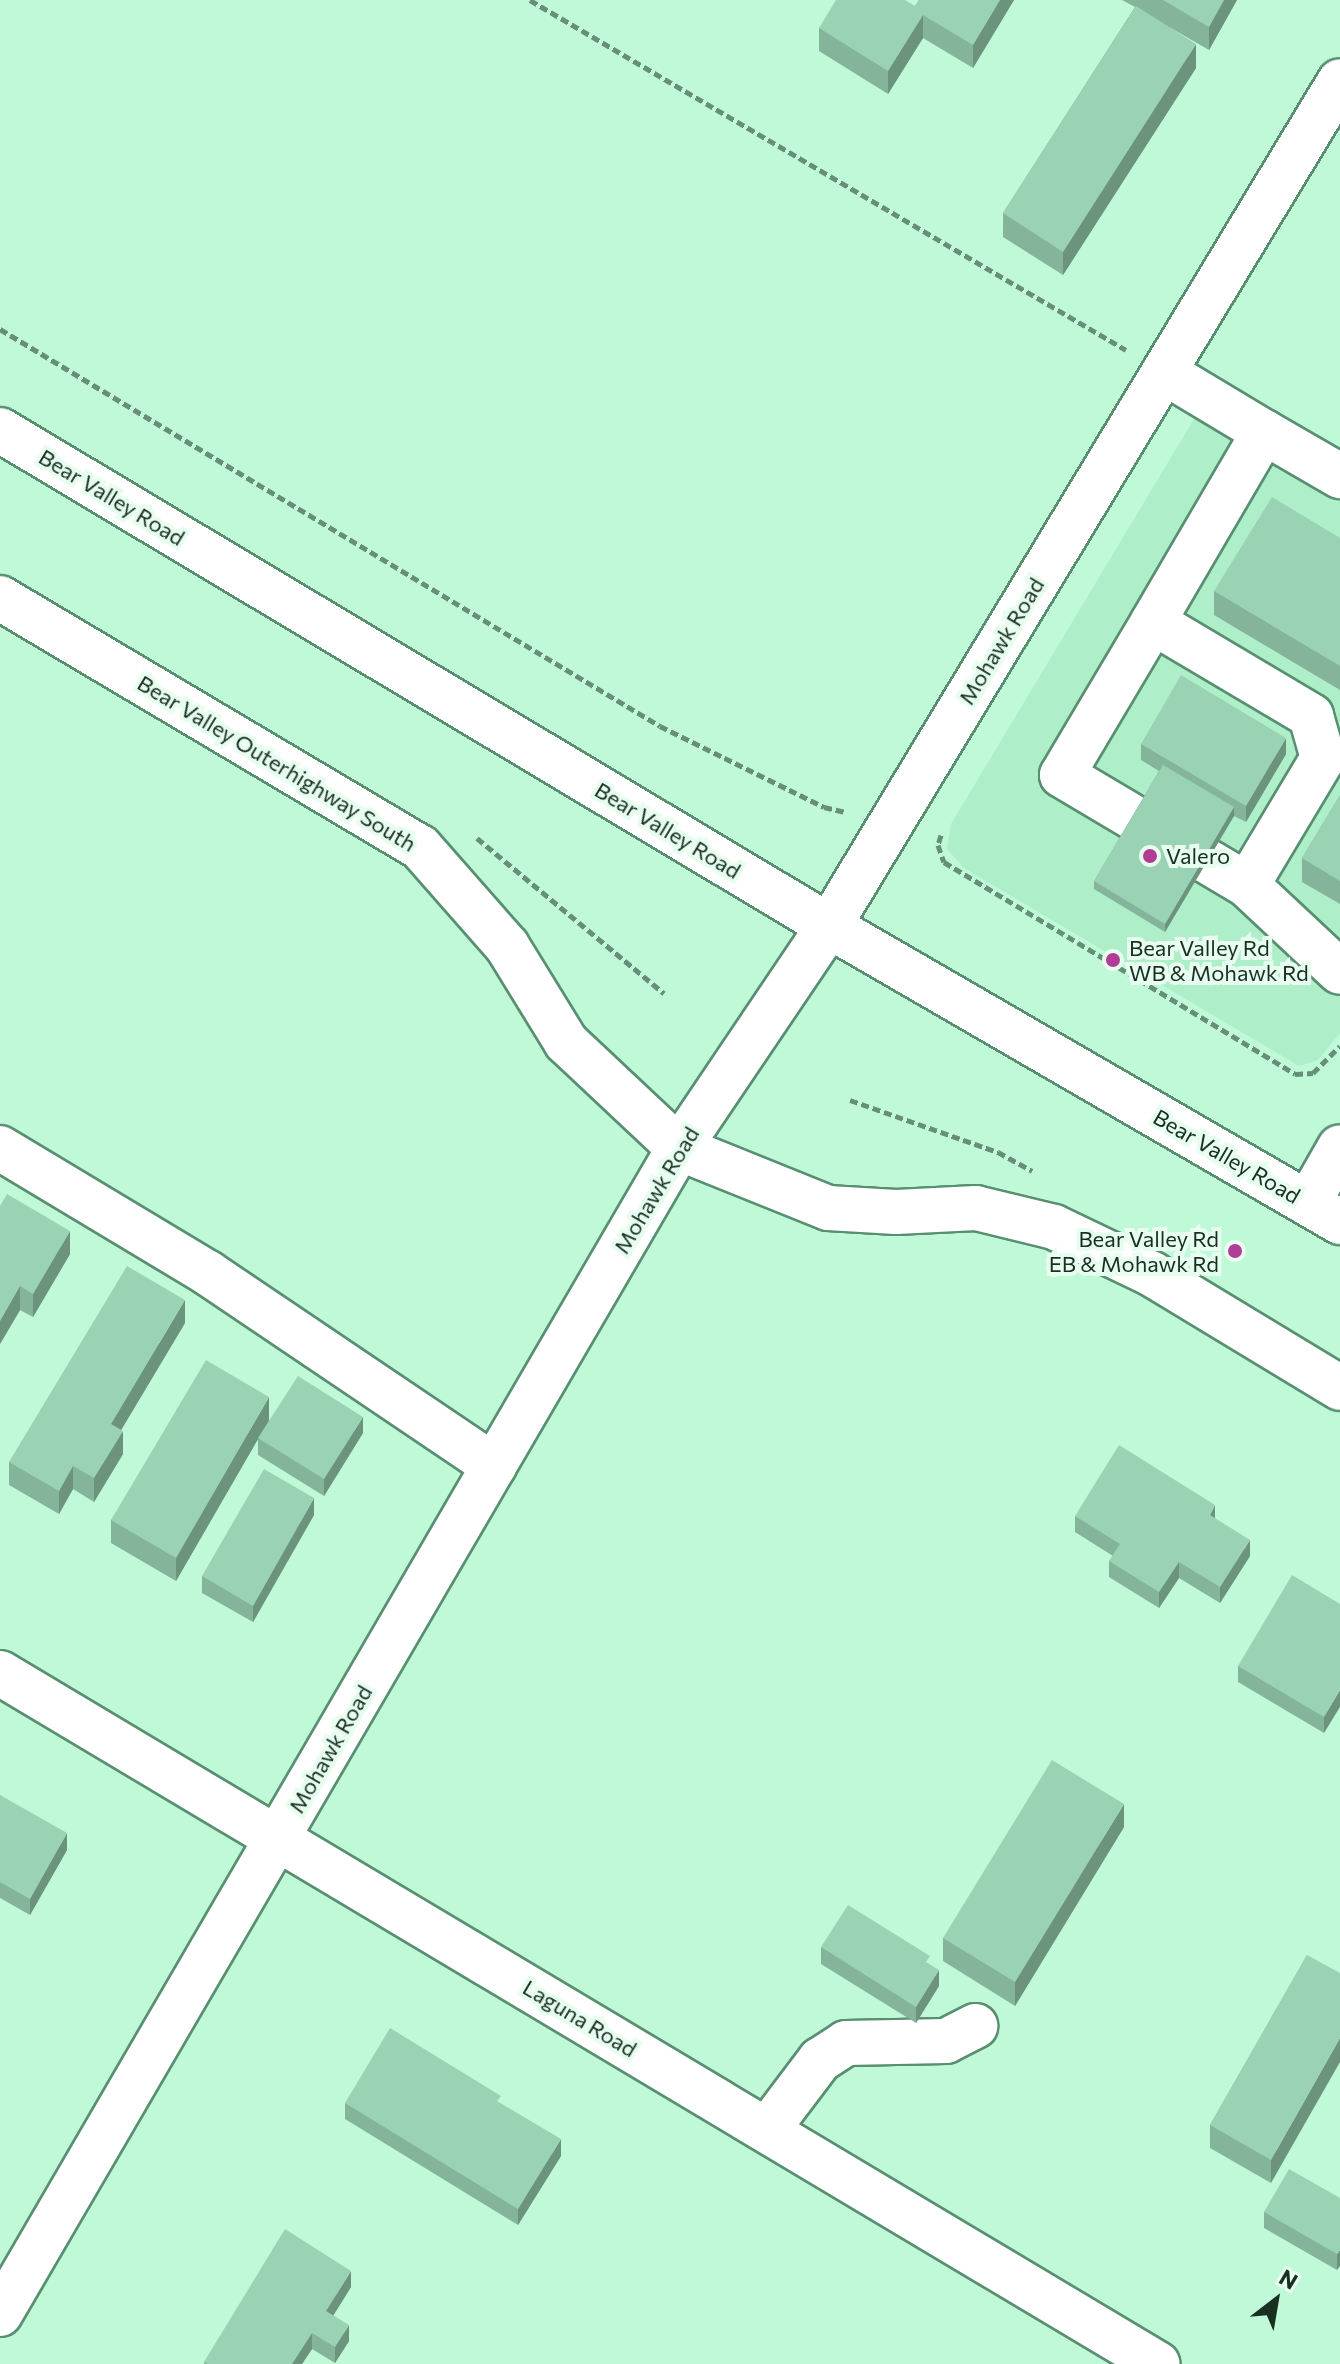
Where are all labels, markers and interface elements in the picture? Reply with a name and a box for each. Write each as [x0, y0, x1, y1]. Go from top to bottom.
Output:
street label: Bear Valley Road [34, 443, 190, 551]
street label: Mohawk Road [953, 573, 1049, 709]
street label: Bear Valley Outerhighway South [133, 669, 421, 857]
street label: Bear Valley Road [590, 776, 746, 884]
place label: Valero [1166, 843, 1230, 869]
marker: Valero [1141, 847, 1159, 865]
place label: Bear Valley Rd WB & Mohawk Rd [1129, 934, 1309, 986]
marker: Bear Valley Rd WB & Mohawk Rd [1104, 951, 1122, 969]
street label: Bear Valley Road [1149, 1103, 1305, 1209]
street label: Mohawk Road [608, 1122, 704, 1258]
place label: Bear Valley Rd EB & Mohawk Rd [1049, 1225, 1219, 1276]
marker: Bear Valley Rd EB & Mohawk Rd [1226, 1242, 1244, 1260]
street label: Mohawk Road [283, 1680, 377, 1818]
street label: Laguna Road [518, 1974, 642, 2062]
north arrow [1236, 2260, 1316, 2340]
text: N [1275, 2263, 1303, 2295]

